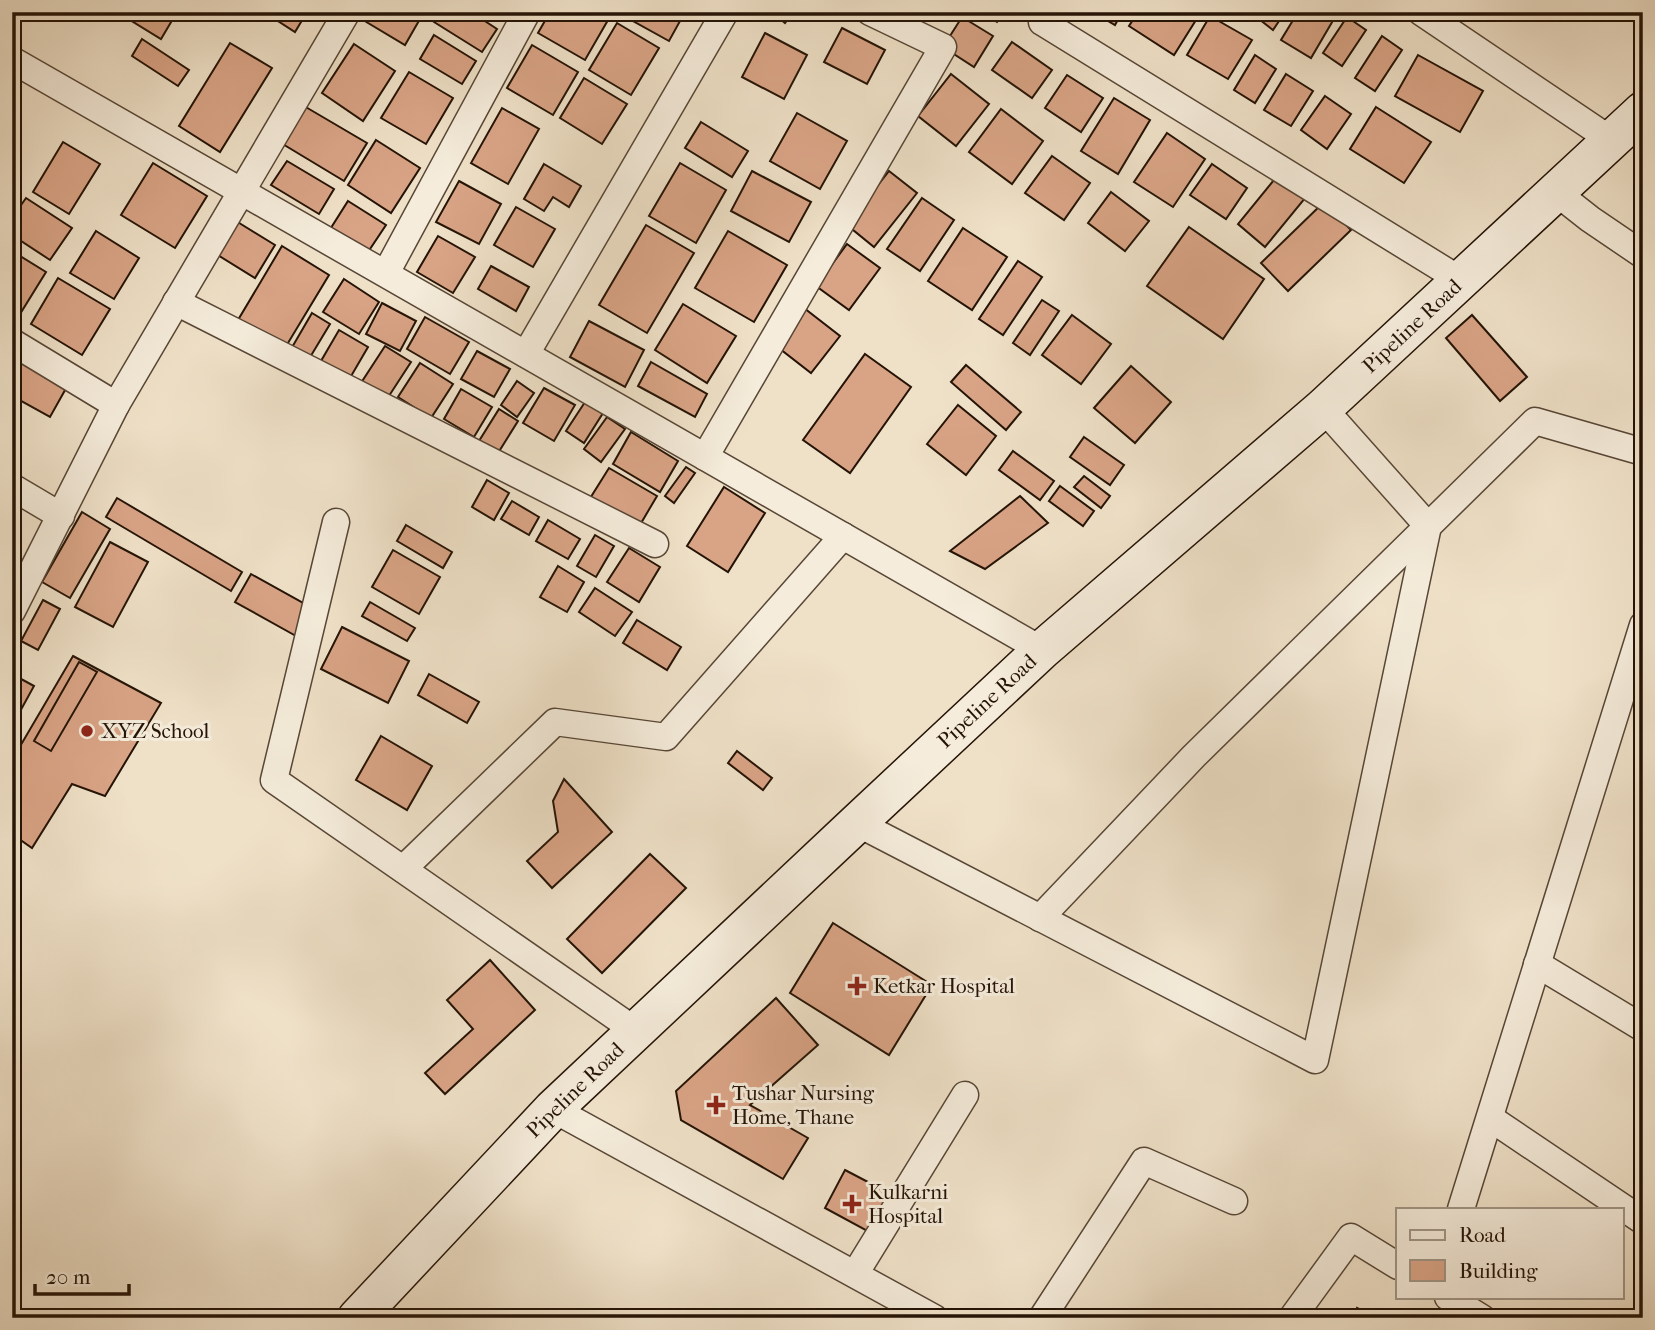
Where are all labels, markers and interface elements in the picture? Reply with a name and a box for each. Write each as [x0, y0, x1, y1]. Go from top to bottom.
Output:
street label: Pipeline Road [1358, 274, 1467, 378]
street label: Pipeline Road [933, 649, 1042, 753]
place label: XYZ School [101, 719, 210, 743]
marker: XYZ School [79, 723, 95, 739]
place label: Ketkar Hospital [873, 974, 1015, 998]
marker: Ketkar Hospital [847, 976, 867, 996]
street label: Pipeline Road [521, 1037, 629, 1143]
place label: Tushar Nursing Home, Thane [732, 1081, 875, 1129]
marker: Tushar Nursing Home, Thane [706, 1095, 726, 1115]
place label: Kulkarni Hospital [868, 1180, 948, 1228]
marker: Kulkarni Hospital [842, 1194, 862, 1214]
legend [1396, 1208, 1624, 1298]
text: Road [1459, 1223, 1506, 1247]
scale bar [35, 1253, 130, 1297]
text: Building [1459, 1259, 1538, 1283]
text: 20 m [46, 1265, 91, 1289]

